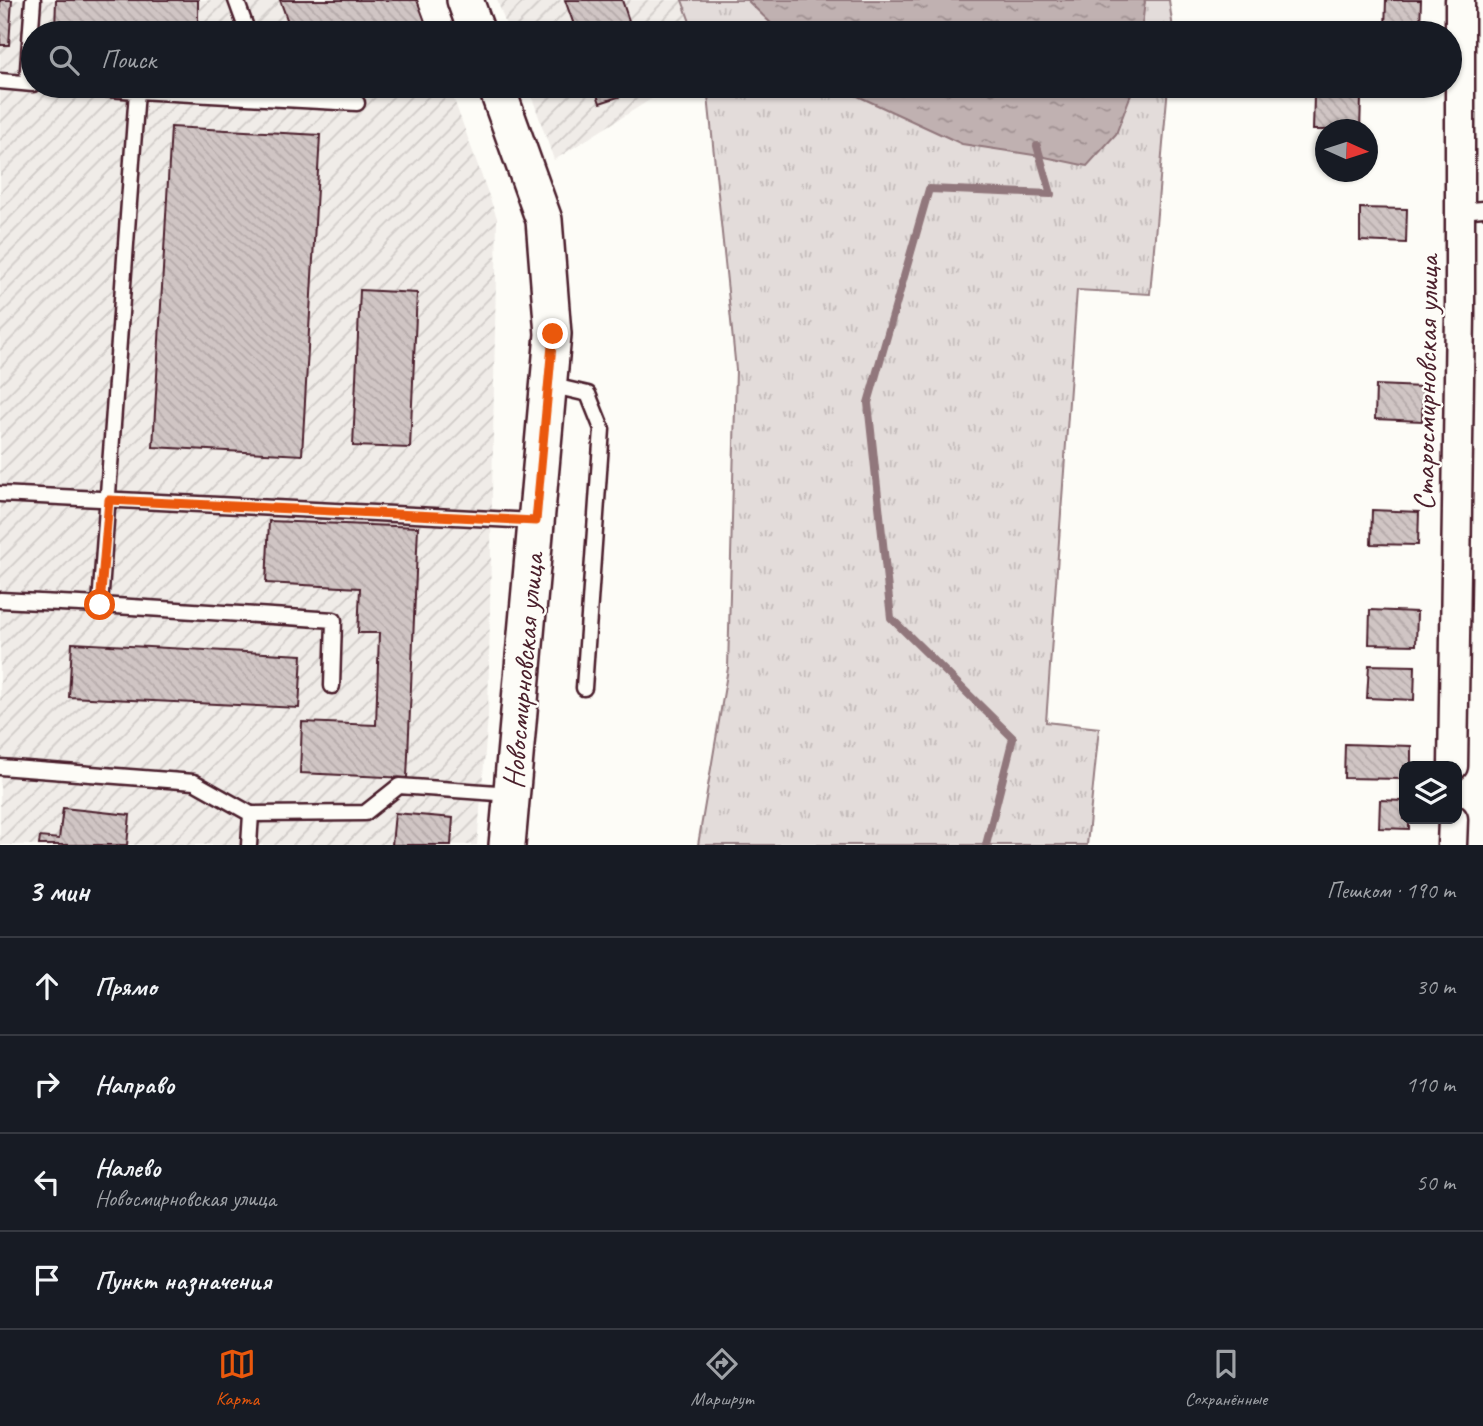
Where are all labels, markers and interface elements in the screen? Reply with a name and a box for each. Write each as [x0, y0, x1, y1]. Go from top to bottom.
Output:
search box [21, 21, 1462, 98]
icon: search [45, 41, 83, 79]
text: Поиск [101, 43, 156, 76]
north arrow [1315, 119, 1378, 182]
street label: Старосмирновская улица [1405, 252, 1447, 511]
route end [537, 318, 568, 349]
street label: Новосмирновская улица [494, 549, 552, 790]
route start [84, 589, 115, 620]
map controls [1399, 761, 1462, 824]
button: layers [1399, 761, 1462, 824]
text: 3 мин [28, 872, 89, 910]
text: Пешком · 190 m [1327, 876, 1455, 905]
icon: ahead [28, 967, 66, 1005]
text: Прямо [95, 970, 157, 1003]
text: 30 m [1416, 972, 1455, 1001]
icon: right [28, 1065, 66, 1103]
text: Направо [95, 1068, 174, 1101]
text: 110 m [1406, 1070, 1455, 1099]
text: Налево [95, 1151, 161, 1184]
icon: left [28, 1163, 66, 1201]
text: 50 m [1416, 1168, 1455, 1197]
text: Новосмирновская улица [95, 1184, 276, 1213]
icon: arrive [28, 1261, 66, 1299]
text: Пункт назначения [95, 1264, 271, 1297]
tab: Карта [216, 1345, 259, 1411]
tab: Маршрут [691, 1345, 753, 1411]
tab: Сохранённые [1185, 1345, 1267, 1411]

